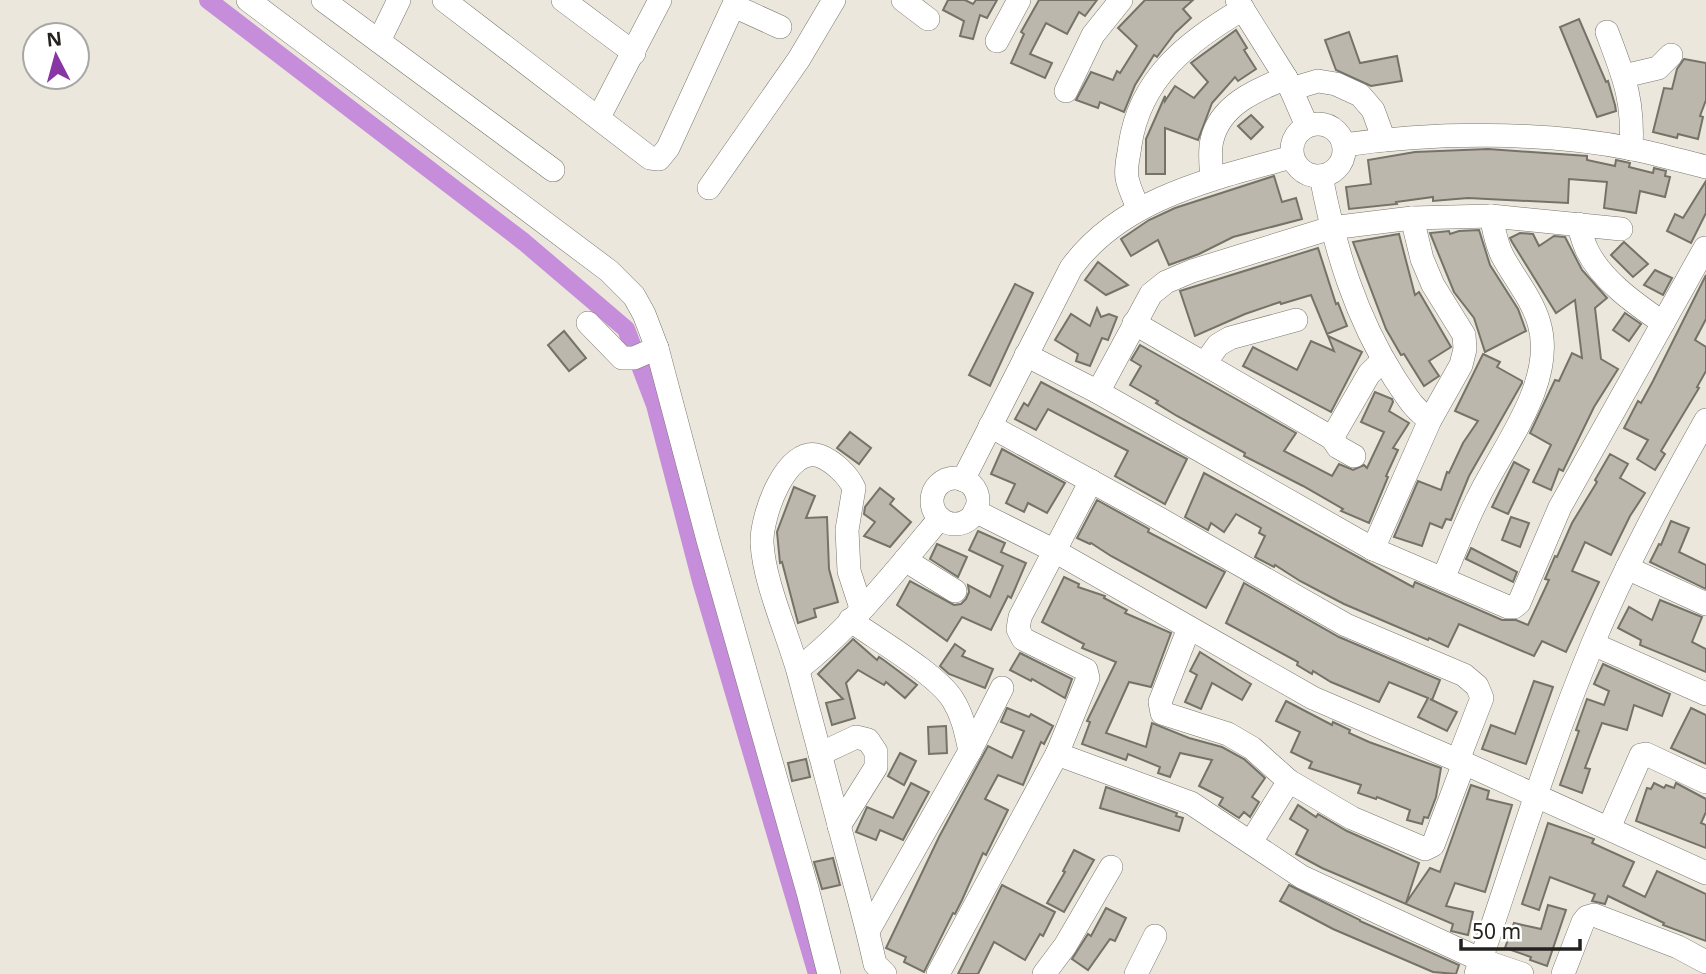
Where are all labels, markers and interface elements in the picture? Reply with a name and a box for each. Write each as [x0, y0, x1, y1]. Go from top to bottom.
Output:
north arrow [21, 21, 91, 91]
text: N [45, 25, 63, 53]
scale bar [1461, 908, 1580, 952]
text: 50 m [1472, 917, 1521, 945]

